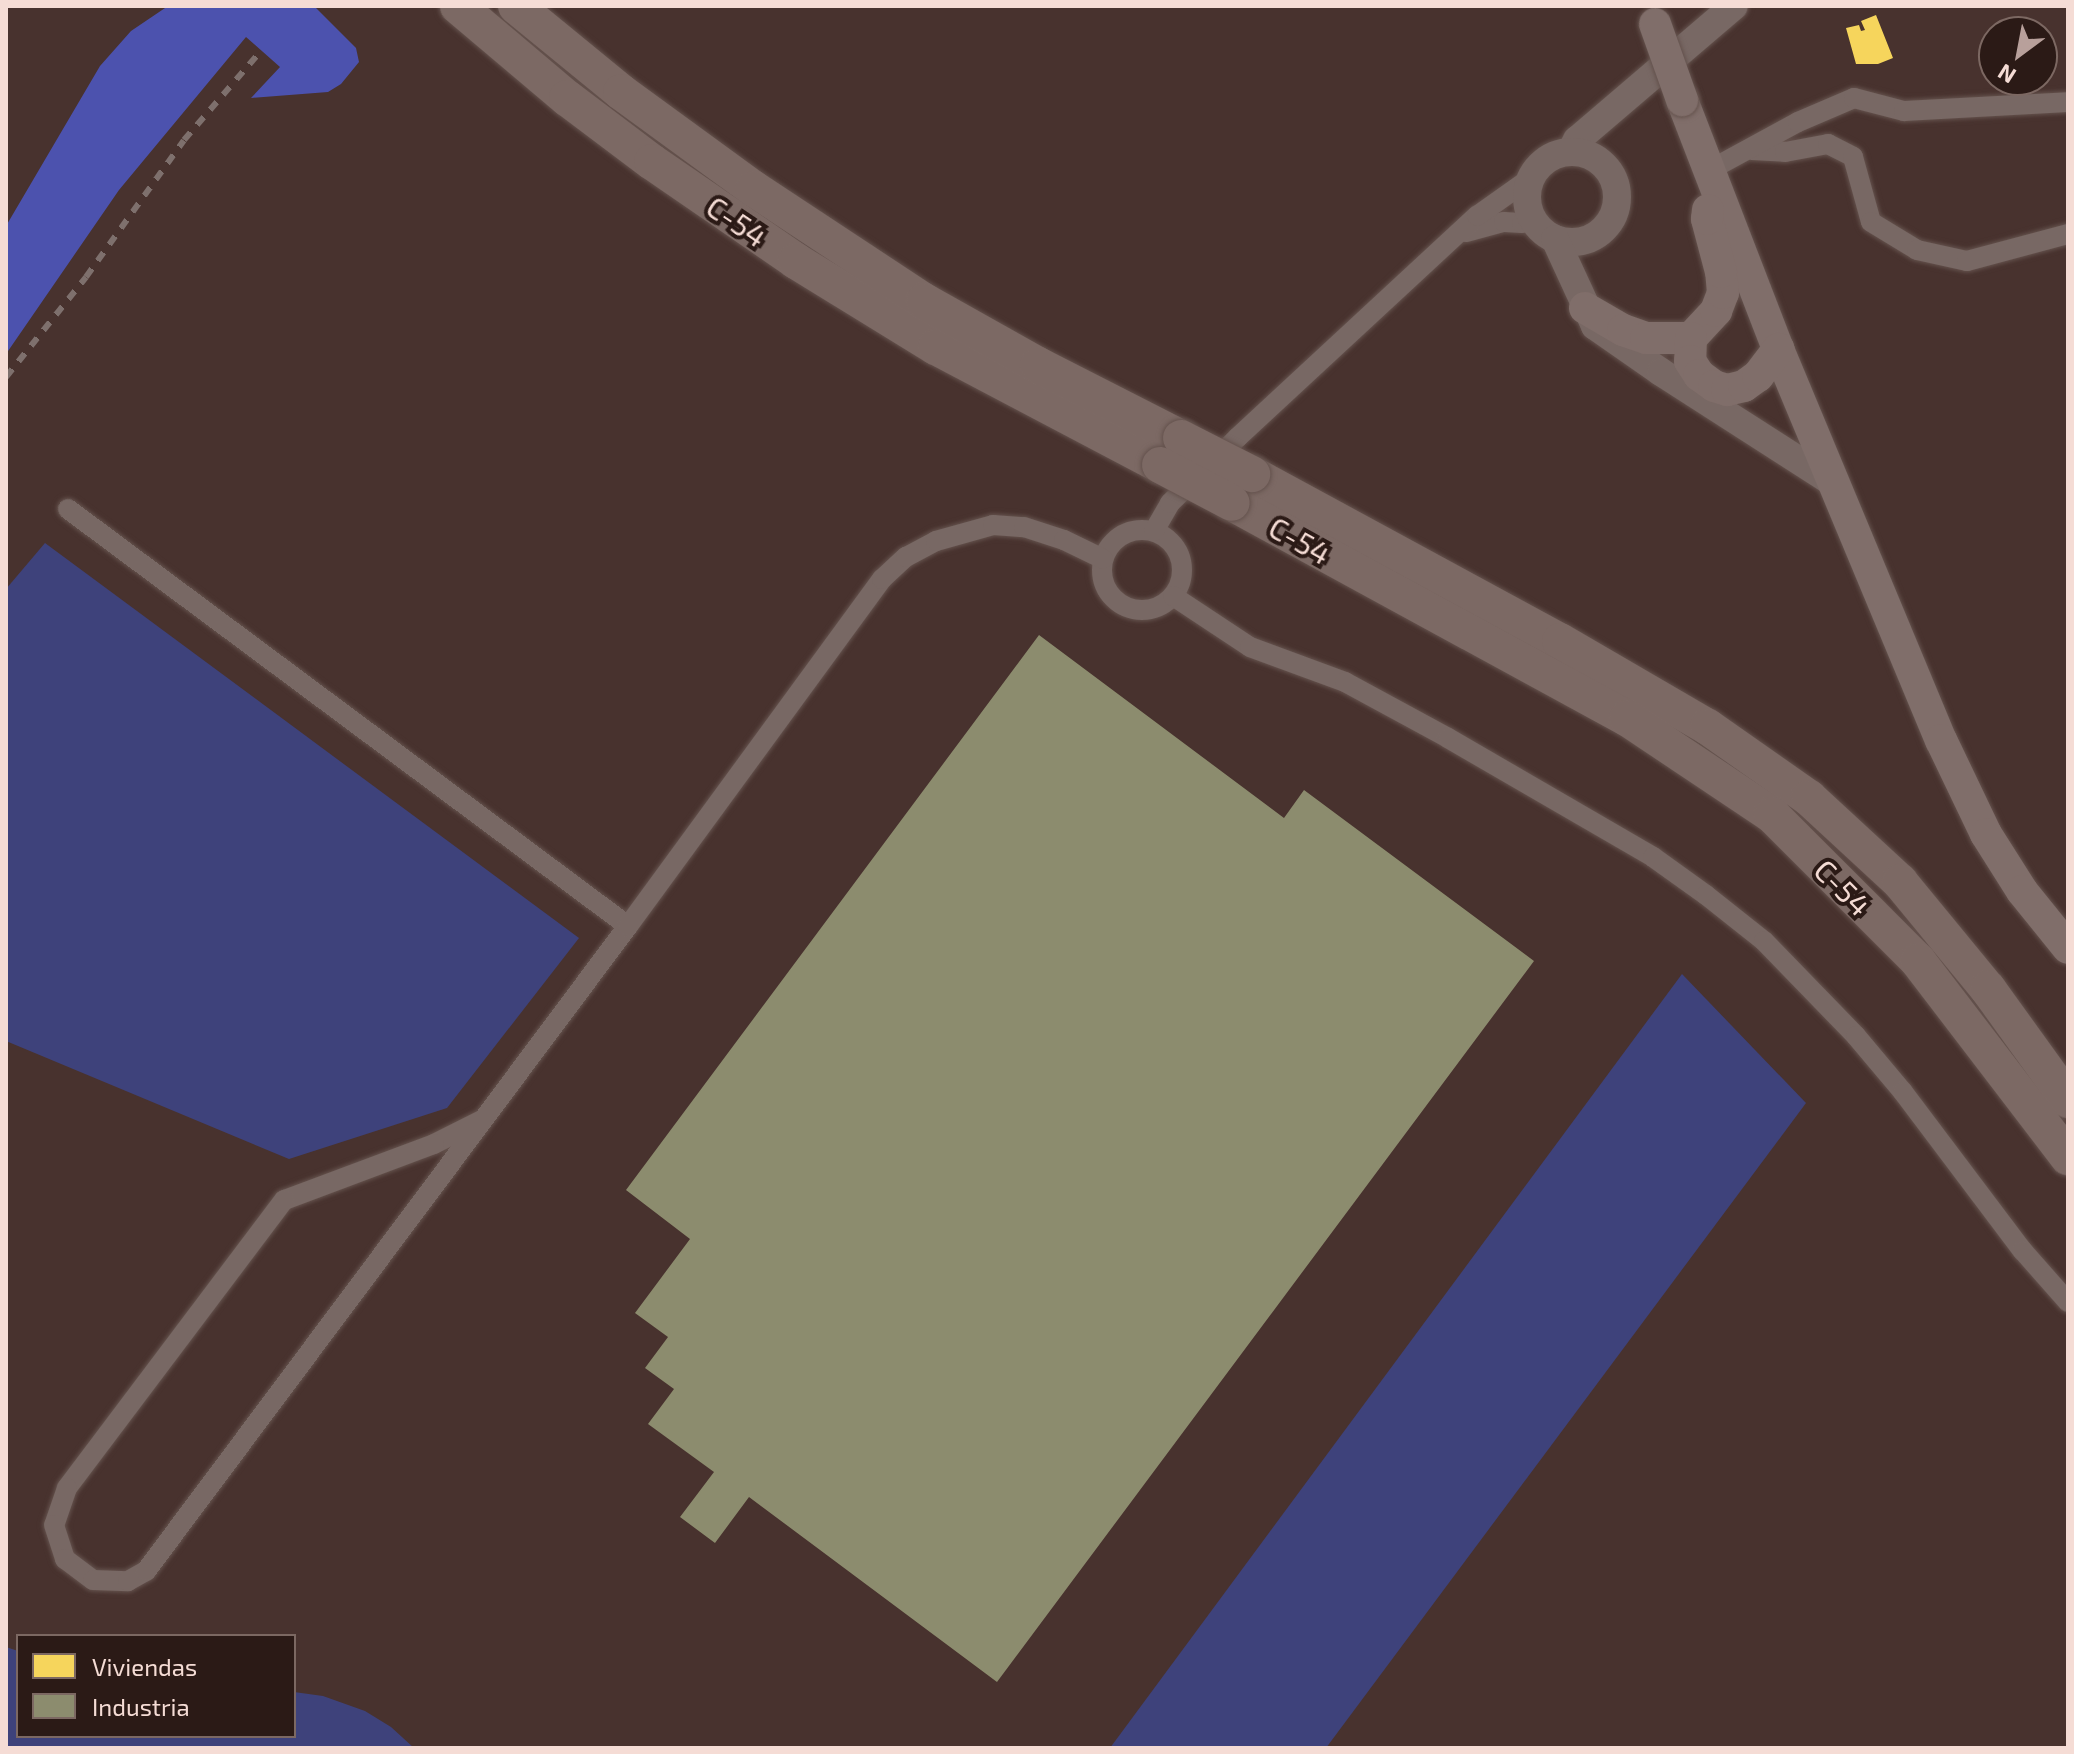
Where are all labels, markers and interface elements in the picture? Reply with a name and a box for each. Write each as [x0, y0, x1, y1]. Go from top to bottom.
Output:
north arrow [1978, 16, 2058, 96]
text: N [1993, 59, 2020, 90]
street label: C-54 [700, 188, 774, 254]
street label: C-54 [1263, 509, 1337, 571]
street label: C-54 [1807, 851, 1879, 923]
legend [16, 1634, 296, 1738]
text: Viviendas [92, 1652, 197, 1681]
text: Industria [92, 1692, 190, 1721]

